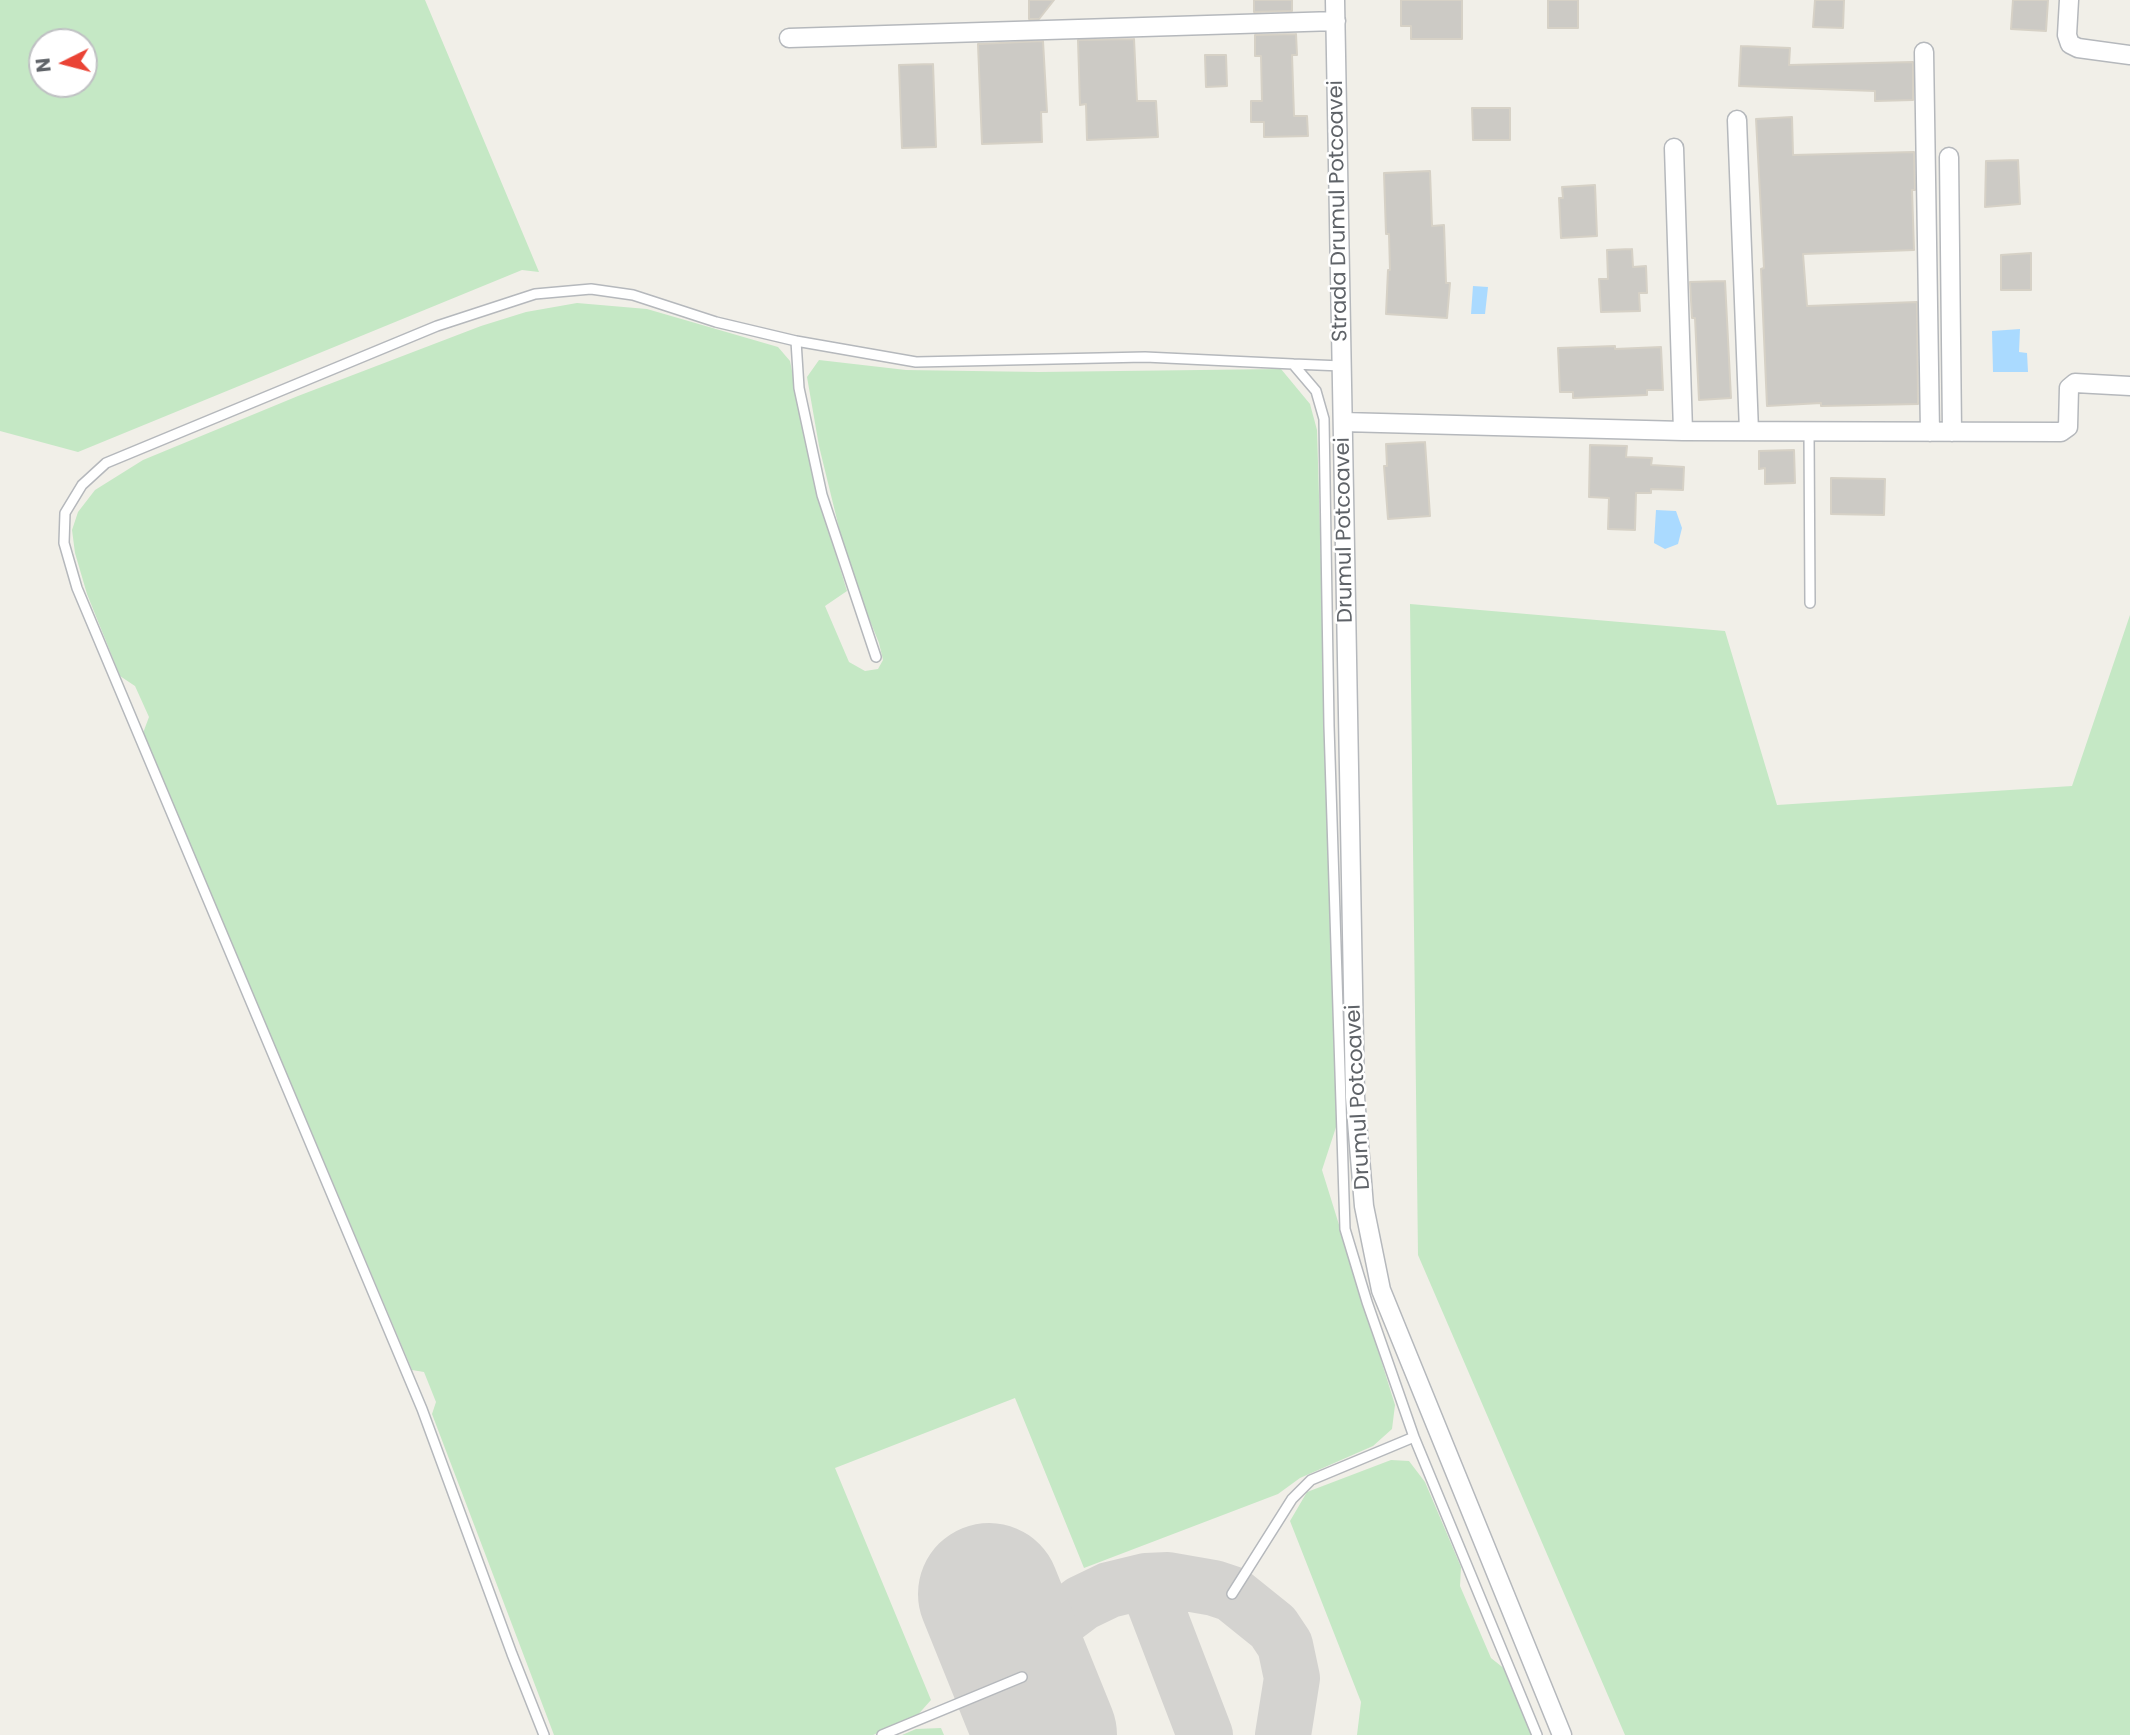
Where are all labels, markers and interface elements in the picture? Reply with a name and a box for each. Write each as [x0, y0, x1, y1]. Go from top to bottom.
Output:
north arrow [28, 28, 98, 98]
text: N [29, 57, 58, 74]
street label: Strada Drumul Potcoavei [1324, 80, 1354, 342]
street label: Drumul Potcoavei [1331, 437, 1359, 623]
street label: Drumul Potcoavei [1342, 1004, 1376, 1190]

